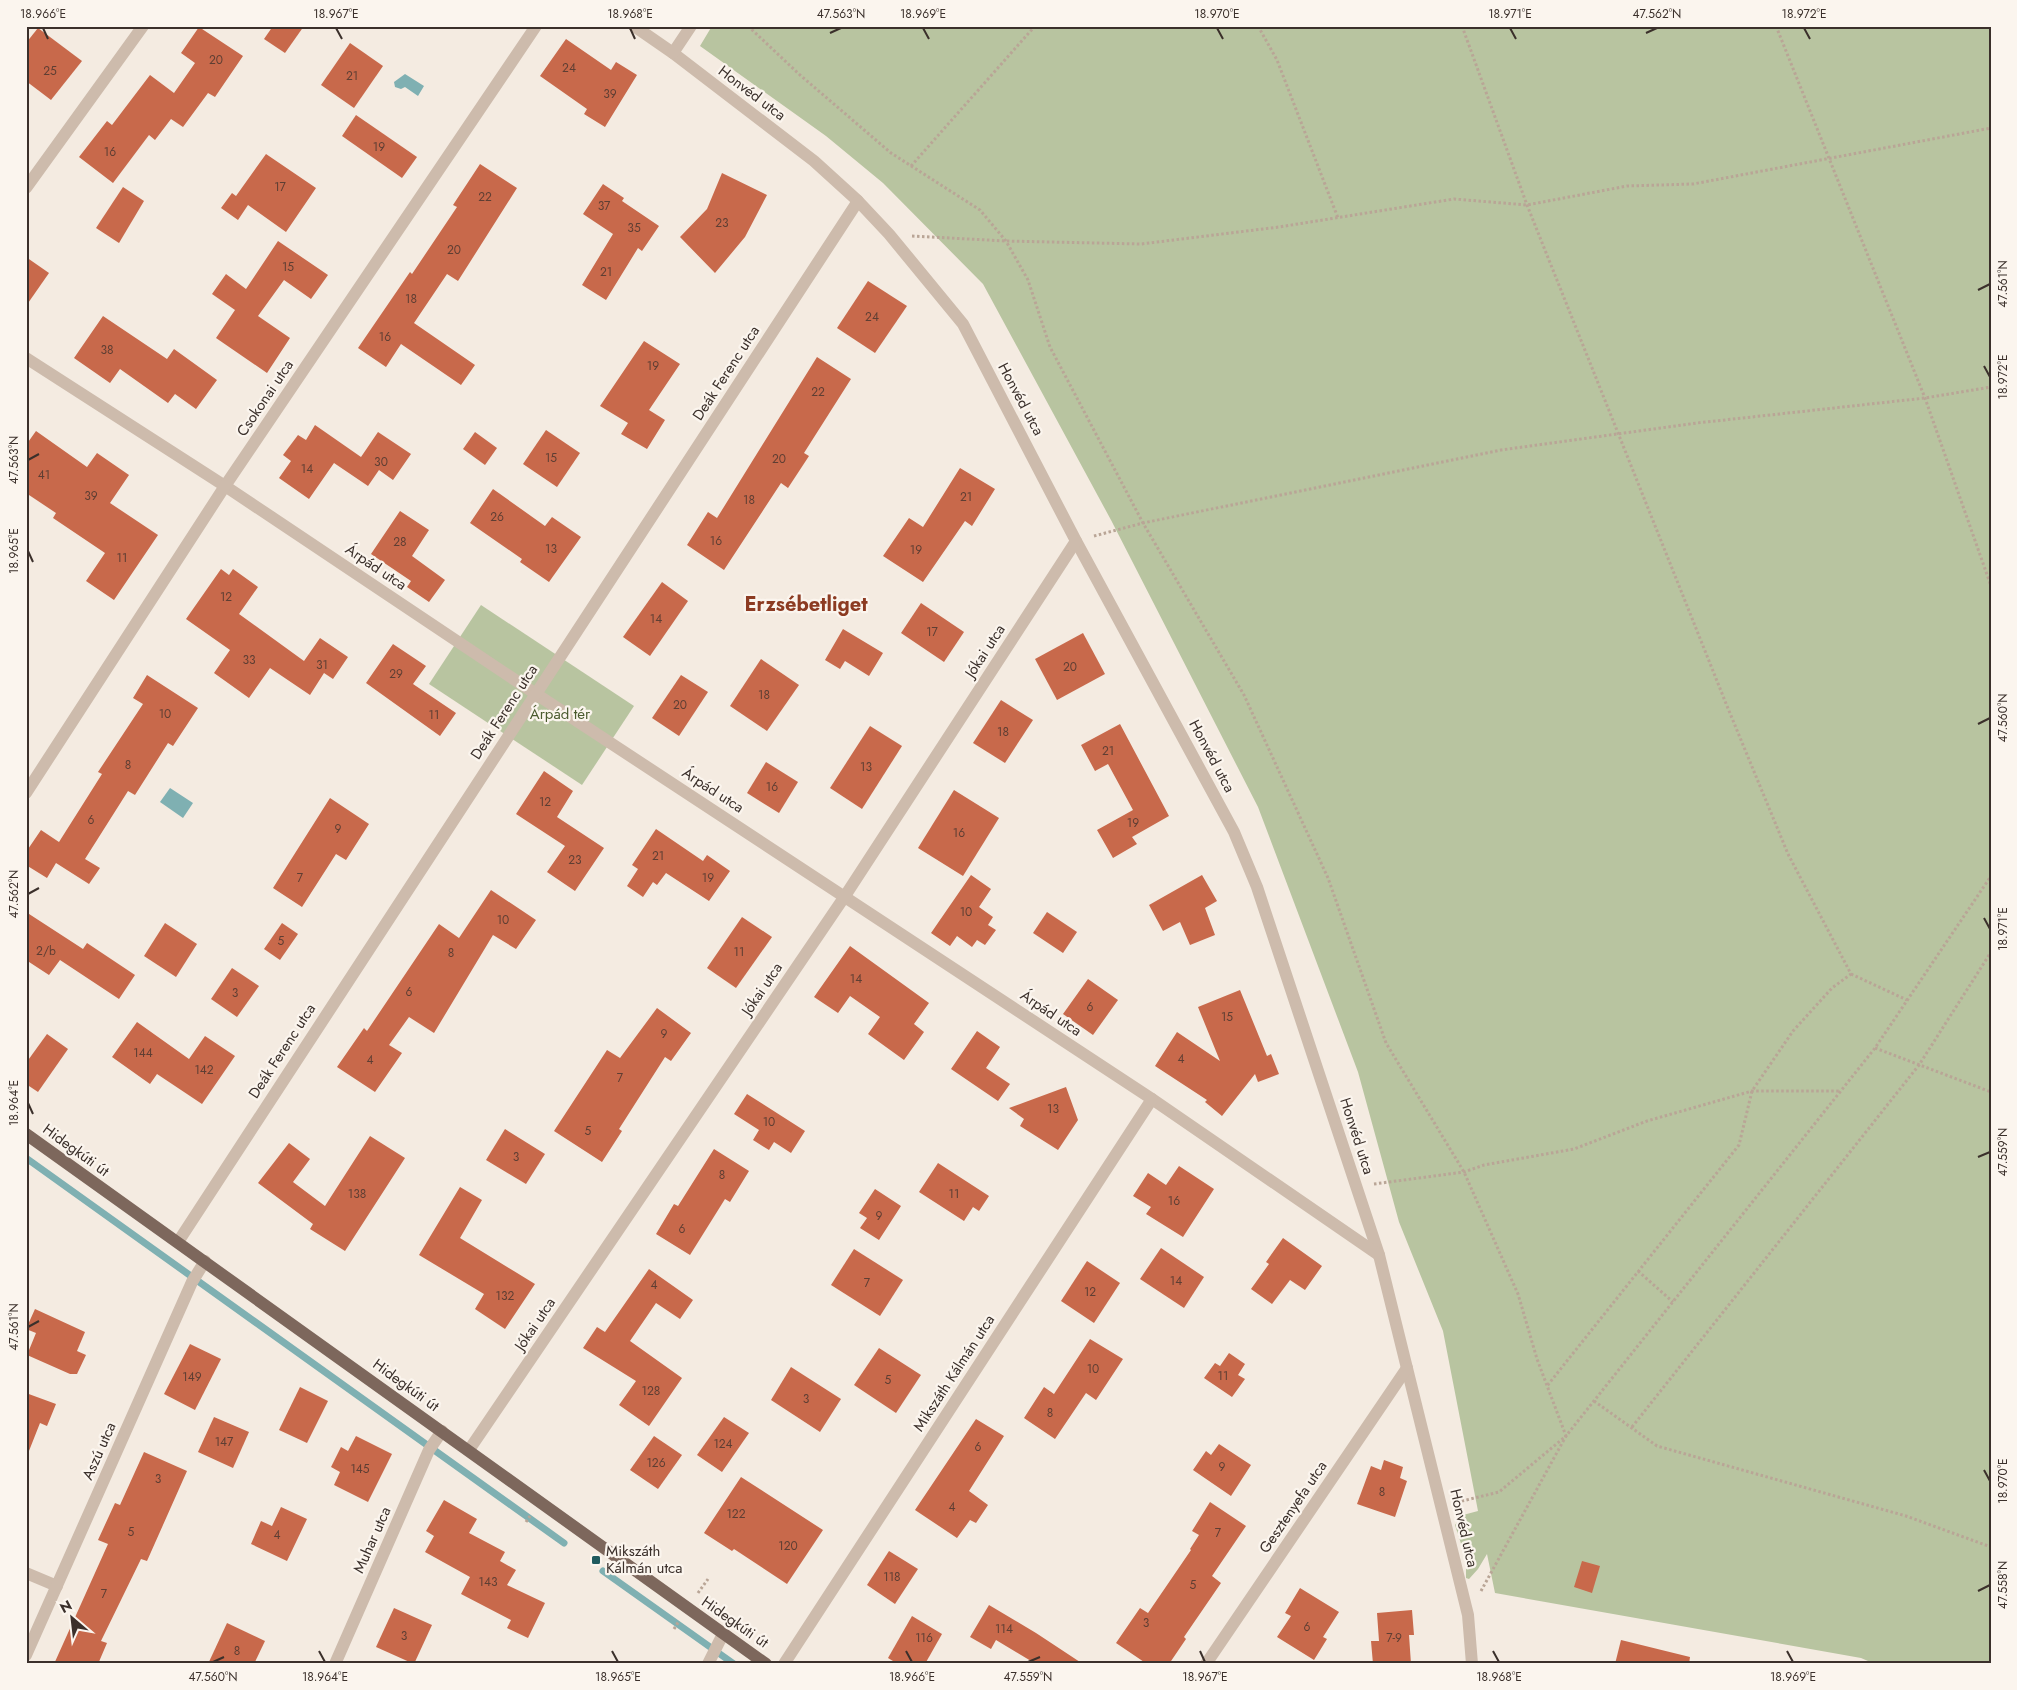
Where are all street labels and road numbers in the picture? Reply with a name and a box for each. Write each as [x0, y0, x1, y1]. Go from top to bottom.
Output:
street label: Honvéd utca [714, 60, 790, 126]
street label: Deák Ferenc utca [687, 321, 765, 425]
street label: Csokonai utca [231, 355, 299, 441]
street label: Honvéd utca [993, 359, 1049, 439]
street label: Árpád utca [341, 538, 411, 596]
street label: Jókai utca [958, 620, 1011, 684]
street label: Deák Ferenc utca [465, 660, 543, 764]
street label: Honvéd utca [1184, 716, 1240, 796]
street label: Árpád utca [678, 762, 748, 818]
street label: Jókai utca [735, 958, 788, 1022]
street label: Árpád utca [1016, 984, 1086, 1042]
street label: Deák Ferenc utca [243, 999, 321, 1103]
street label: Honvéd utca [1334, 1095, 1380, 1177]
street label: Hidegkúti út [38, 1118, 114, 1182]
street label: Jókai utca [508, 1293, 561, 1357]
street label: Mikszáth Kálmán utca [908, 1310, 1000, 1436]
street label: Hidegkúti út [368, 1353, 444, 1417]
street label: Aszú utca [77, 1419, 121, 1483]
street label: Gesztenyefa utca [1254, 1456, 1332, 1558]
street label: Honvéd utca [1444, 1487, 1484, 1569]
street label: Muhar utca [348, 1503, 396, 1577]
street label: Hidegkúti út [697, 1591, 773, 1653]

